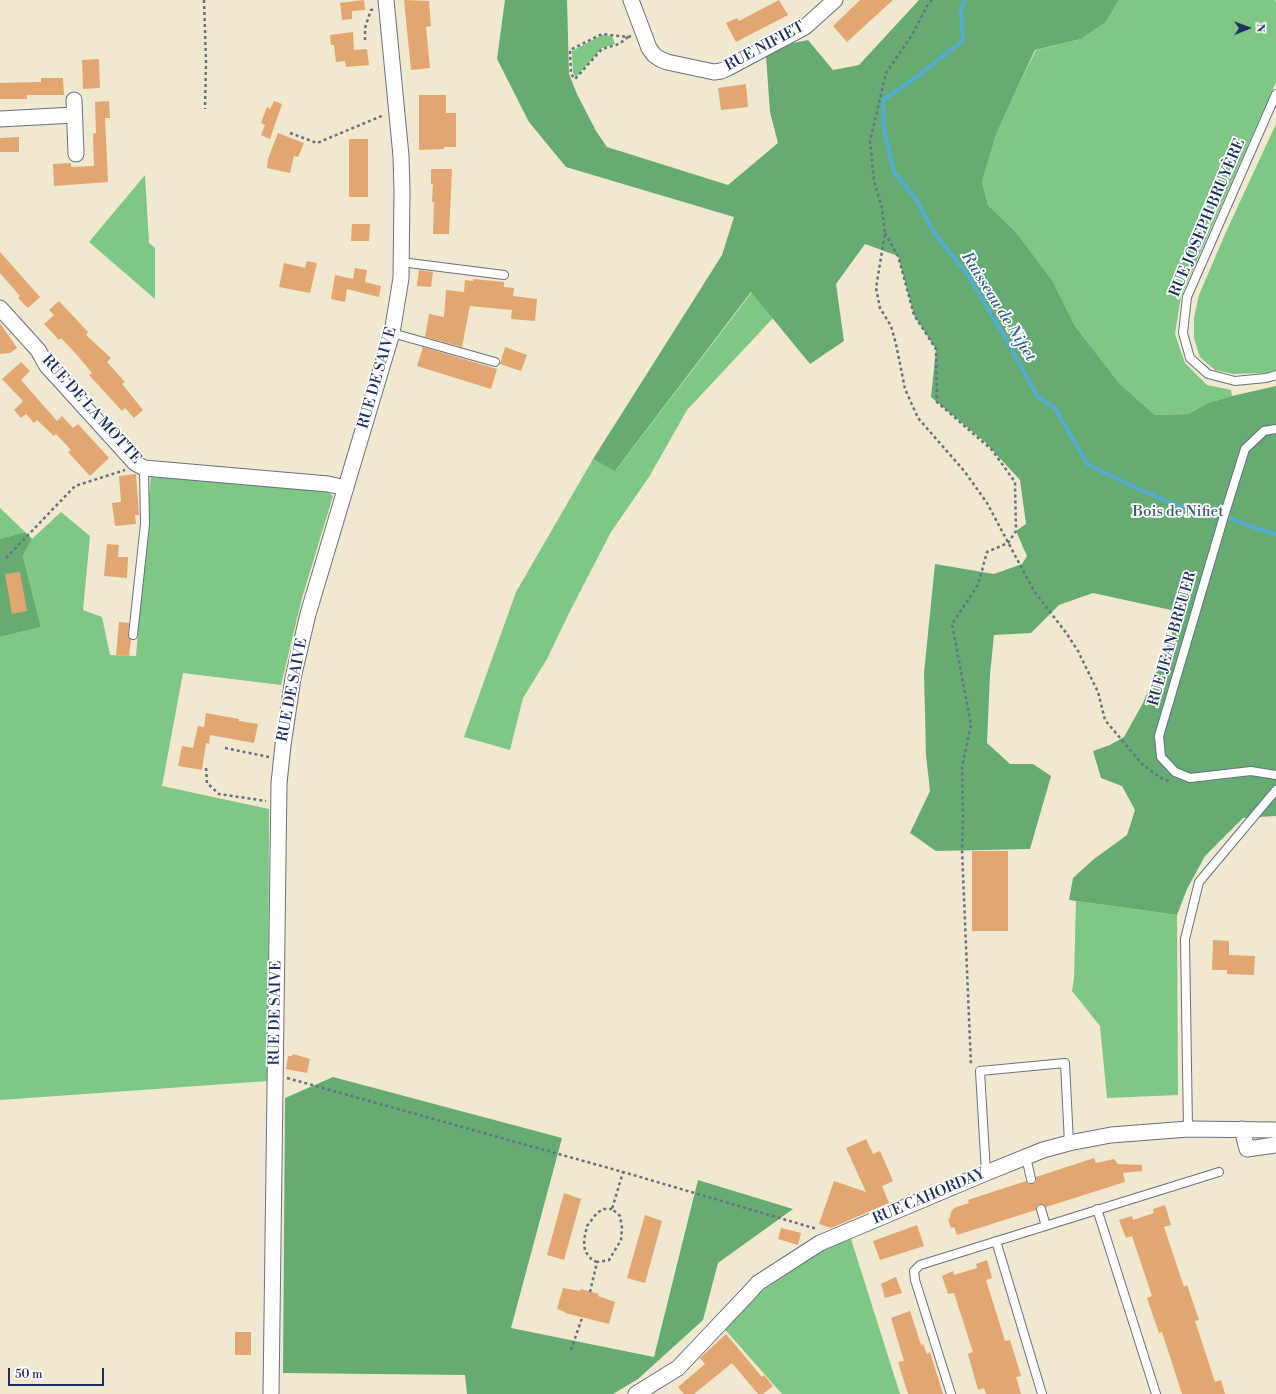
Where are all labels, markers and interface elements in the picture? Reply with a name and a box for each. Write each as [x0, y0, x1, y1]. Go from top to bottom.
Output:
north arrow [1228, 8, 1268, 48]
street label: RUE NIFIET [722, 18, 808, 76]
text: N [1253, 23, 1267, 32]
street label: RUE JOSEPH BRUYÈRE [1166, 136, 1250, 300]
water label: Ruisseau de Nifiet [957, 249, 1039, 365]
street label: RUE DE SAIVE [355, 325, 401, 431]
street label: RUE DE LA MOTTE [37, 352, 145, 468]
park label: Bois de Nifiet [1133, 503, 1223, 521]
street label: RUE JEAN BREUER [1145, 570, 1201, 708]
street label: RUE DE SAIVE [274, 637, 312, 743]
street label: RUE DE SAIVE [266, 960, 286, 1066]
street label: RUE CAHORDAY [870, 1165, 988, 1229]
scale bar [10, 1360, 106, 1386]
text: 50 m [15, 1367, 43, 1382]

